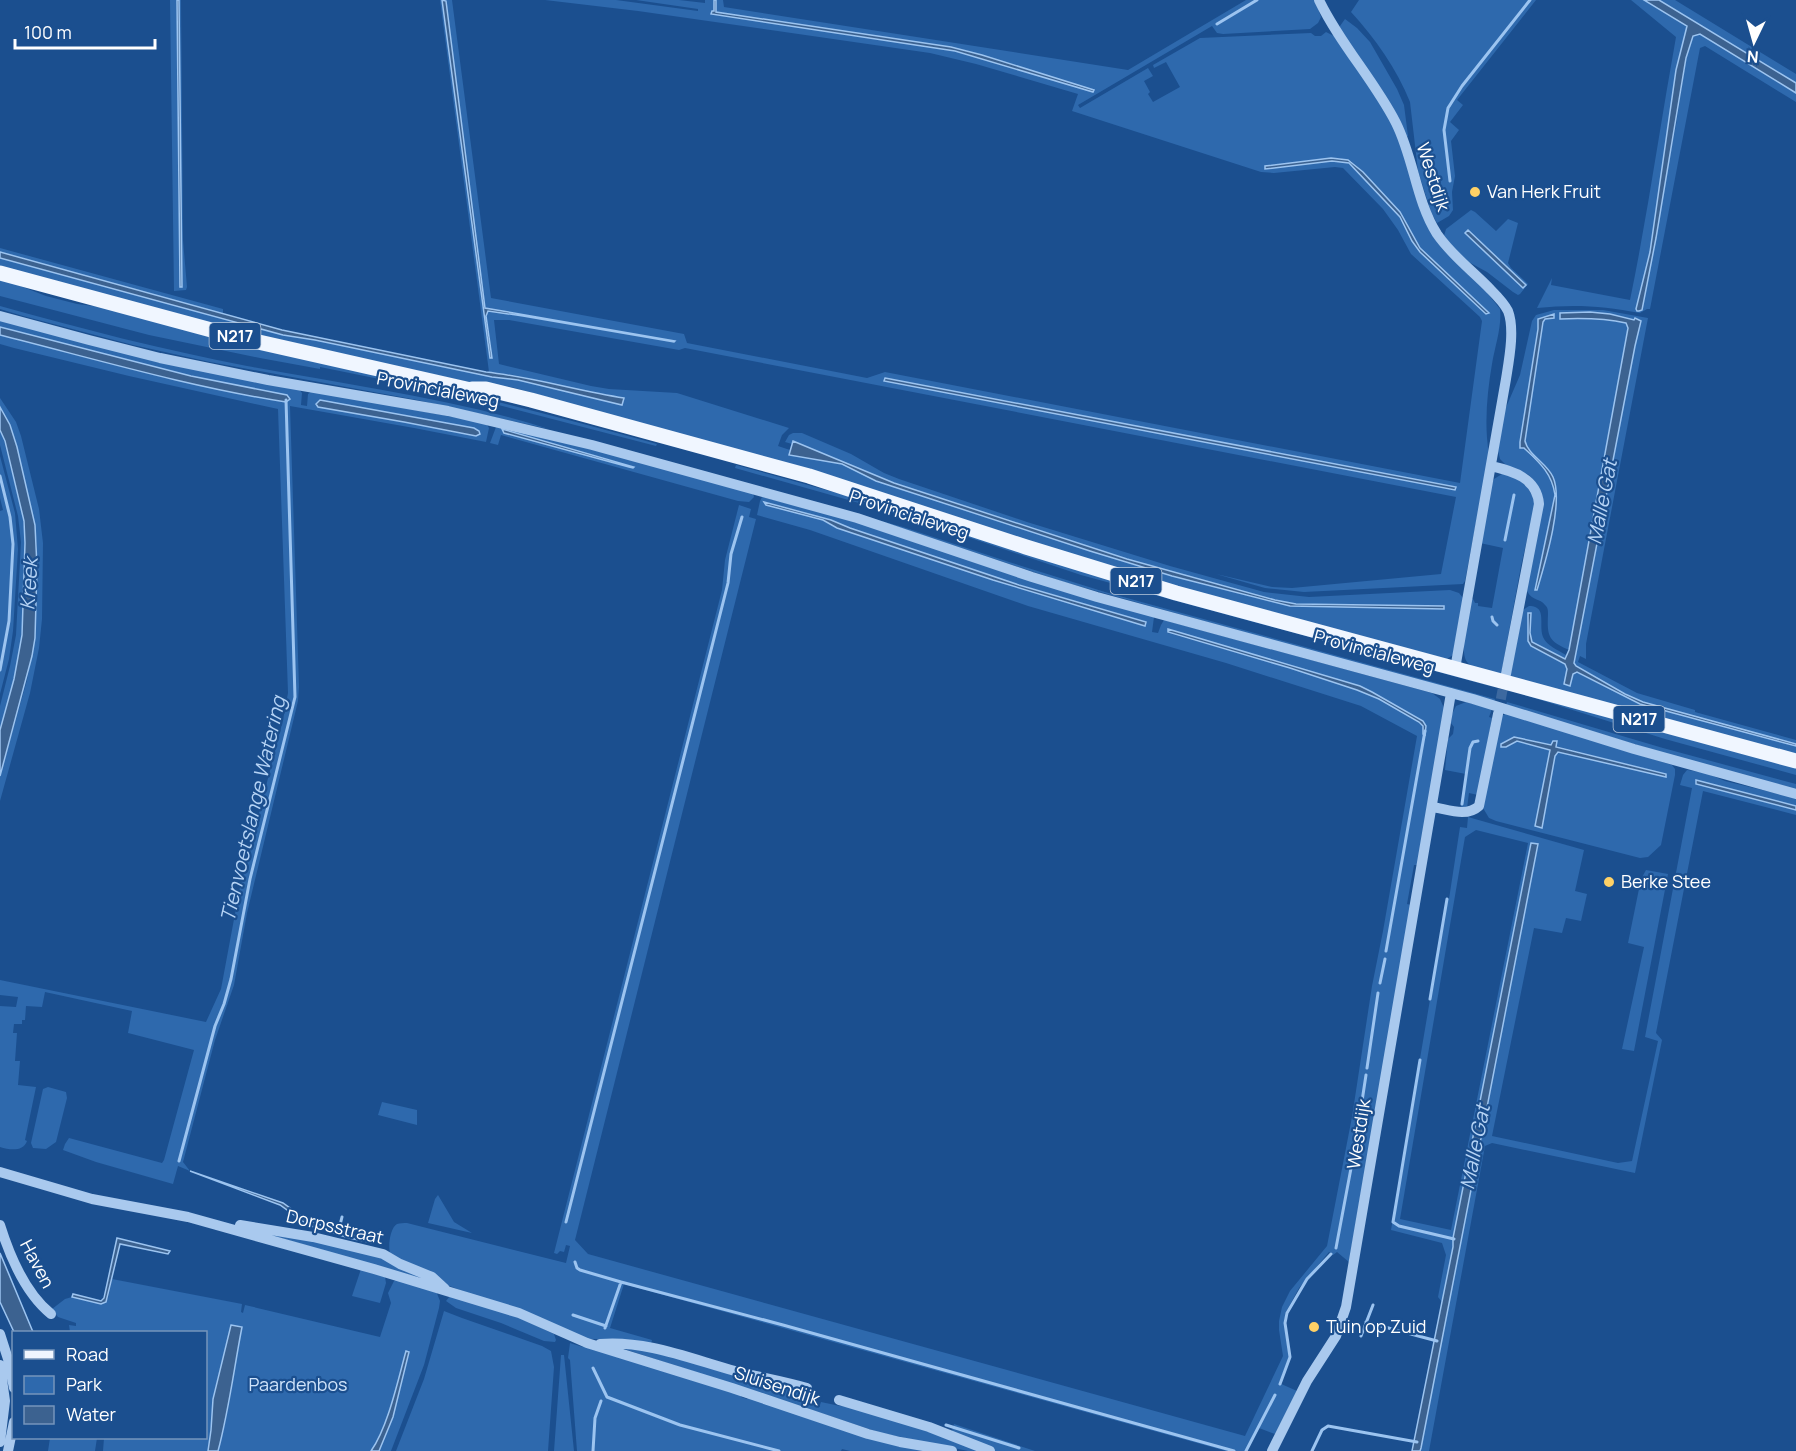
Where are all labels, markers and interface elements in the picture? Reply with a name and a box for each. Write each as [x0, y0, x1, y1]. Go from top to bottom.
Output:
scale bar [15, 12, 154, 50]
north arrow [1724, 12, 1784, 72]
text: 100 m [24, 20, 72, 44]
text: N [1746, 45, 1759, 68]
street label: Westdijk [1412, 139, 1457, 215]
place label: Van Herk Fruit [1487, 179, 1601, 203]
marker: Van Herk Fruit [1468, 185, 1482, 199]
road number: N217 [210, 323, 260, 349]
street label: Provincialeweg [375, 365, 502, 413]
water label: Malle Gat [1580, 455, 1623, 547]
street label: Provincialeweg [846, 483, 972, 545]
water label: Kreek [13, 554, 44, 611]
road number: N217 [1110, 568, 1162, 594]
street label: Provincialeweg [1311, 623, 1437, 679]
water label: Tienvoetslange Watering [213, 691, 292, 924]
road number: N217 [1614, 706, 1664, 732]
place label: Berke Stee [1621, 869, 1711, 893]
marker: Berke Stee [1602, 875, 1616, 889]
street label: Westdijk [1341, 1096, 1376, 1171]
water label: Malle Gat [1453, 1100, 1496, 1192]
street label: Dorpsstraat [284, 1203, 386, 1249]
street label: Haven [15, 1235, 61, 1292]
place label: Tuin op Zuid [1326, 1314, 1427, 1338]
marker: Tuin op Zuid [1307, 1320, 1321, 1334]
legend [12, 1331, 207, 1439]
text: Road [66, 1342, 109, 1366]
street label: Sluisendijk [731, 1360, 824, 1411]
text: Park [66, 1372, 103, 1396]
park label: Paardenbos [248, 1372, 348, 1396]
text: Water [66, 1402, 116, 1426]

